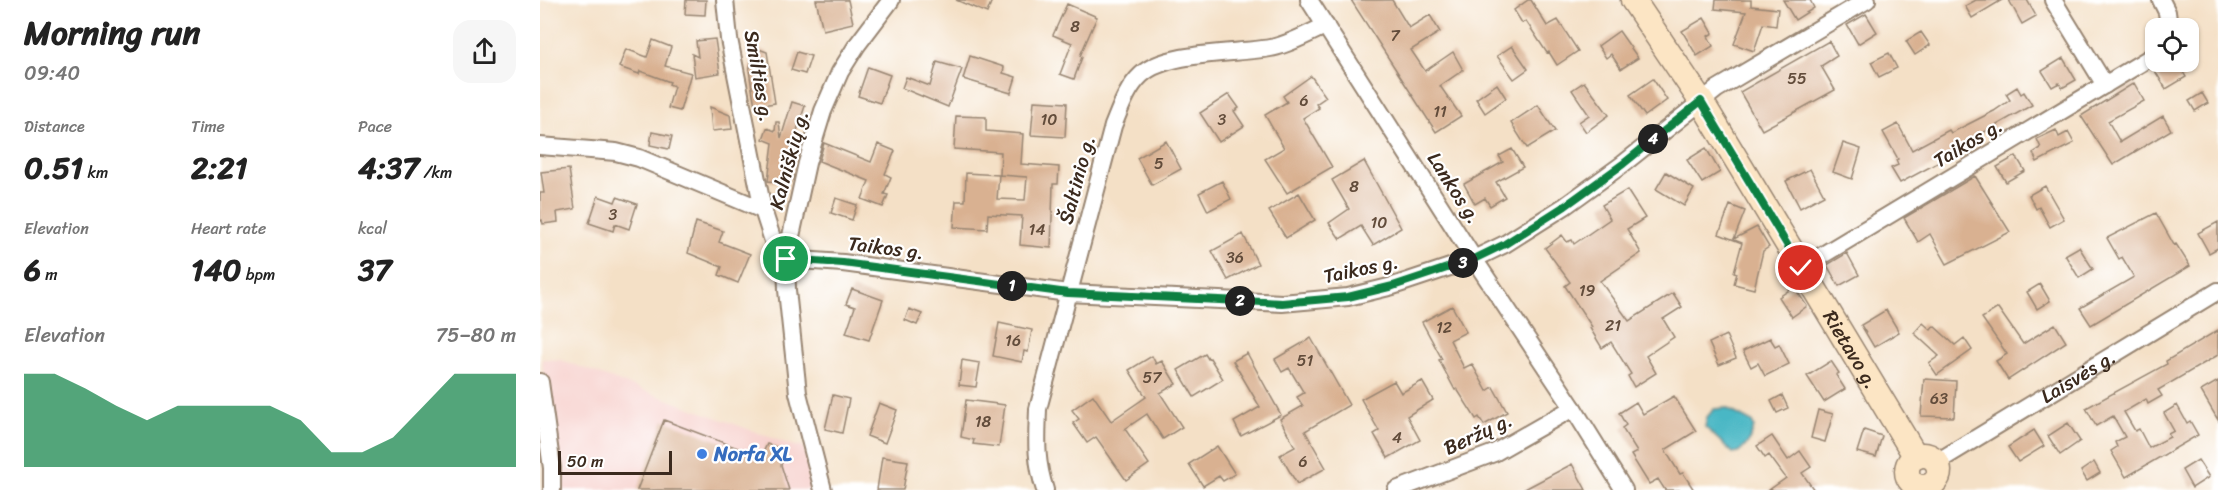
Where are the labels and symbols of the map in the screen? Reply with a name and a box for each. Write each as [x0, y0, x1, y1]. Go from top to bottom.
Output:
house number: 8 [1070, 12, 1080, 41]
house number: 7 [1390, 21, 1400, 50]
street label: Smilties g. [734, 27, 784, 125]
house number: 55 [1787, 64, 1807, 93]
house number: 6 [1299, 86, 1309, 115]
house number: 11 [1433, 97, 1447, 126]
house number: 10 [1041, 105, 1057, 134]
house number: 3 [1218, 105, 1227, 134]
street label: Kalniškių g. [759, 106, 819, 214]
street label: Taikos g. [1926, 108, 2010, 178]
pin: 4 [1638, 124, 1668, 154]
street label: Šaltinio g. [1048, 132, 1106, 228]
street label: Lankos g. [1417, 145, 1491, 231]
house number: 5 [1154, 149, 1164, 178]
house number: 8 [1349, 172, 1359, 201]
house number: 3 [609, 200, 618, 229]
house number: 10 [1371, 208, 1387, 237]
house number: 14 [1029, 215, 1045, 244]
street label: Taikos g. [846, 226, 926, 270]
pin [760, 233, 811, 284]
pin [1775, 242, 1826, 293]
house number: 36 [1226, 243, 1244, 272]
street label: Taikos g. [1320, 244, 1402, 294]
pin: 3 [1448, 248, 1478, 278]
pin: 1 [997, 271, 1027, 301]
house number: 19 [1579, 276, 1596, 305]
pin: 2 [1225, 286, 1255, 316]
street label: Rietavo g. [1813, 303, 1889, 396]
house number: 21 [1605, 311, 1621, 340]
house number: 12 [1436, 313, 1452, 342]
house number: 16 [1005, 326, 1021, 355]
street label: Laisvės g. [2033, 340, 2123, 413]
house number: 51 [1297, 346, 1313, 375]
house number: 57 [1143, 363, 1162, 392]
house number: 63 [1930, 384, 1948, 413]
street label: Beržų g. [1438, 403, 1518, 465]
house number: 18 [975, 407, 992, 436]
house number: 4 [1392, 423, 1402, 452]
place label: Norfa XL [713, 437, 792, 472]
marker: Norfa XL [695, 447, 709, 461]
house number: 6 [1298, 447, 1308, 476]
scale bar [558, 448, 672, 476]

